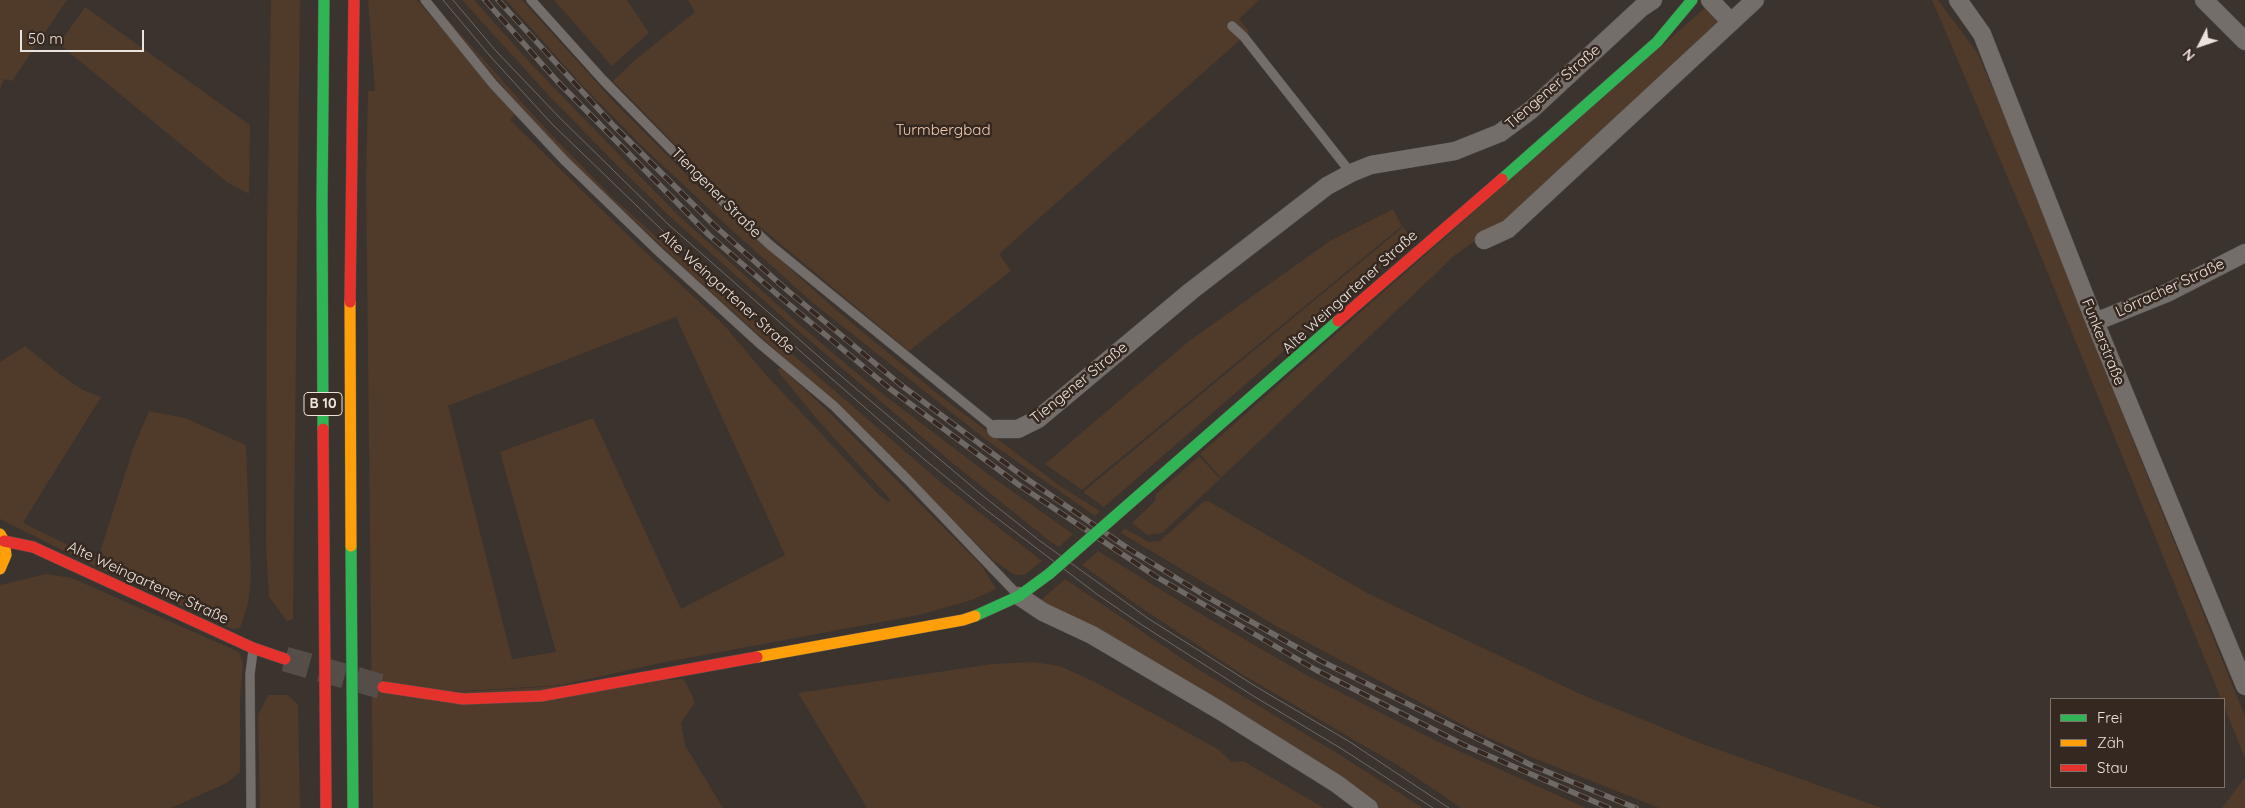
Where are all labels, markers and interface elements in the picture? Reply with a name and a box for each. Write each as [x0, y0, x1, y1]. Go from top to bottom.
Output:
scale bar [22, 20, 146, 52]
north arrow [2175, 20, 2225, 70]
text: 50 m [28, 29, 63, 48]
street label: Tiengener Straße [1502, 41, 1604, 133]
text: N [2179, 45, 2199, 65]
park label: Turmbergbad [896, 121, 990, 139]
street label: Tiengener Straße [667, 144, 765, 242]
street label: Alte Weingartener Straße [656, 227, 798, 357]
street label: Alte Weingartener Straße [1279, 227, 1421, 357]
street label: Lörracher Straße [2113, 255, 2227, 321]
street label: Funkerstraße [2077, 296, 2129, 388]
street label: Tiengener Straße [1027, 338, 1131, 428]
road number: B 10 [304, 392, 342, 416]
street label: Alte Weingartener Straße [65, 538, 231, 628]
legend [2050, 698, 2225, 788]
text: Frei [2097, 708, 2123, 727]
text: Zäh [2097, 733, 2124, 752]
text: Stau [2097, 758, 2128, 777]

